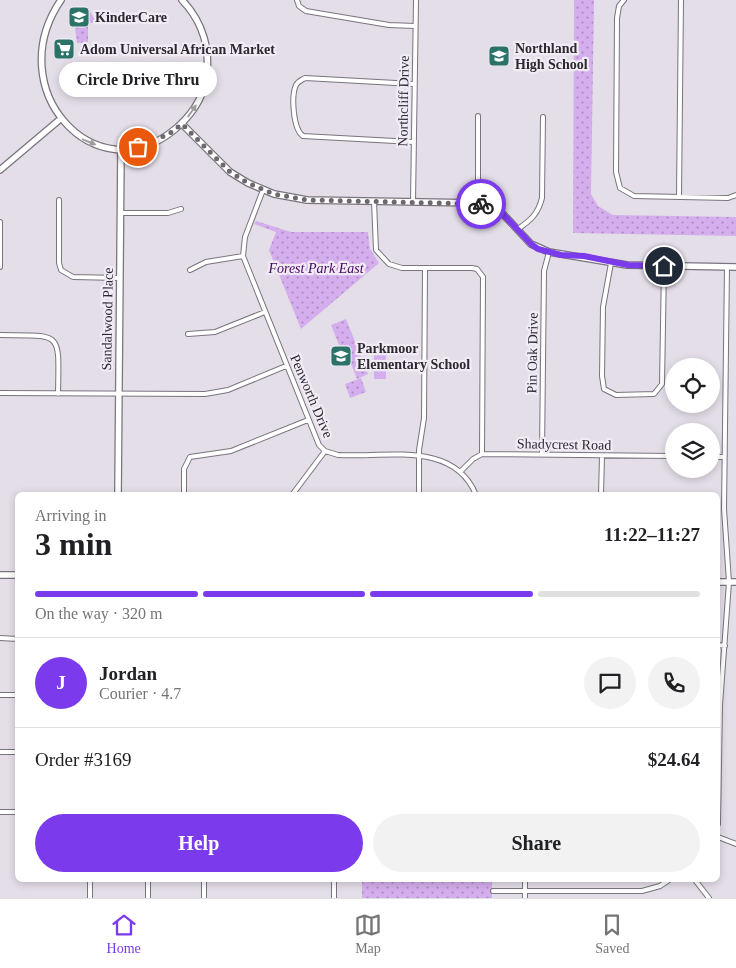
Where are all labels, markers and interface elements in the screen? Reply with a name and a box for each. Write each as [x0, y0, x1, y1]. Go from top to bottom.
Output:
school or university icon: KinderCare [67, 5, 91, 29]
place label: KinderCare [95, 10, 167, 25]
supermarket icon: Adom Universal African Market [52, 37, 76, 61]
place label: Northland High School [515, 41, 588, 72]
place label: Adom Universal African Market [80, 42, 275, 57]
school or university icon: Northland High School [487, 44, 511, 68]
street label: Northcliff Drive [395, 55, 412, 147]
callout: Circle Drive Thru [59, 62, 217, 97]
text: Circle Drive Thru [77, 71, 199, 88]
one-way arrow [187, 104, 197, 117]
pin [117, 126, 159, 168]
icon: bag [124, 133, 152, 161]
one-way arrow [82, 138, 97, 146]
courier [456, 179, 506, 229]
icon: bike [467, 190, 495, 218]
pin [643, 245, 685, 287]
icon: home [650, 252, 678, 280]
park label: Forest Park East [267, 261, 365, 276]
street label: Sandalwood Place [99, 267, 116, 371]
street label: Pin Oak Drive [524, 312, 541, 394]
place label: Parkmoor Elementary School [357, 341, 470, 372]
school or university icon: Parkmoor Elementary School [329, 344, 353, 368]
street label: Penworth Drive [287, 352, 336, 440]
map controls [665, 358, 720, 478]
button: locate [665, 358, 720, 413]
button: layers [665, 423, 720, 478]
street label: Shadycrest Road [517, 436, 611, 453]
text: Arriving in [35, 507, 107, 524]
text: 11:22–11:27 [604, 524, 700, 545]
text: 3 min [35, 526, 112, 562]
text: On the way · 320 m [35, 605, 163, 622]
button: chat [584, 657, 636, 709]
button: phone [648, 657, 700, 709]
text: Jordan [99, 663, 157, 684]
text: J [56, 672, 66, 693]
text: Courier · 4.7 [99, 685, 181, 702]
text: Order #3169 [35, 749, 132, 770]
text: $24.64 [648, 749, 700, 770]
button: Help [35, 814, 363, 872]
button: Share [373, 814, 700, 872]
tab: Home [107, 911, 141, 957]
tab: Map [354, 911, 382, 957]
tab: Saved [595, 911, 629, 957]

